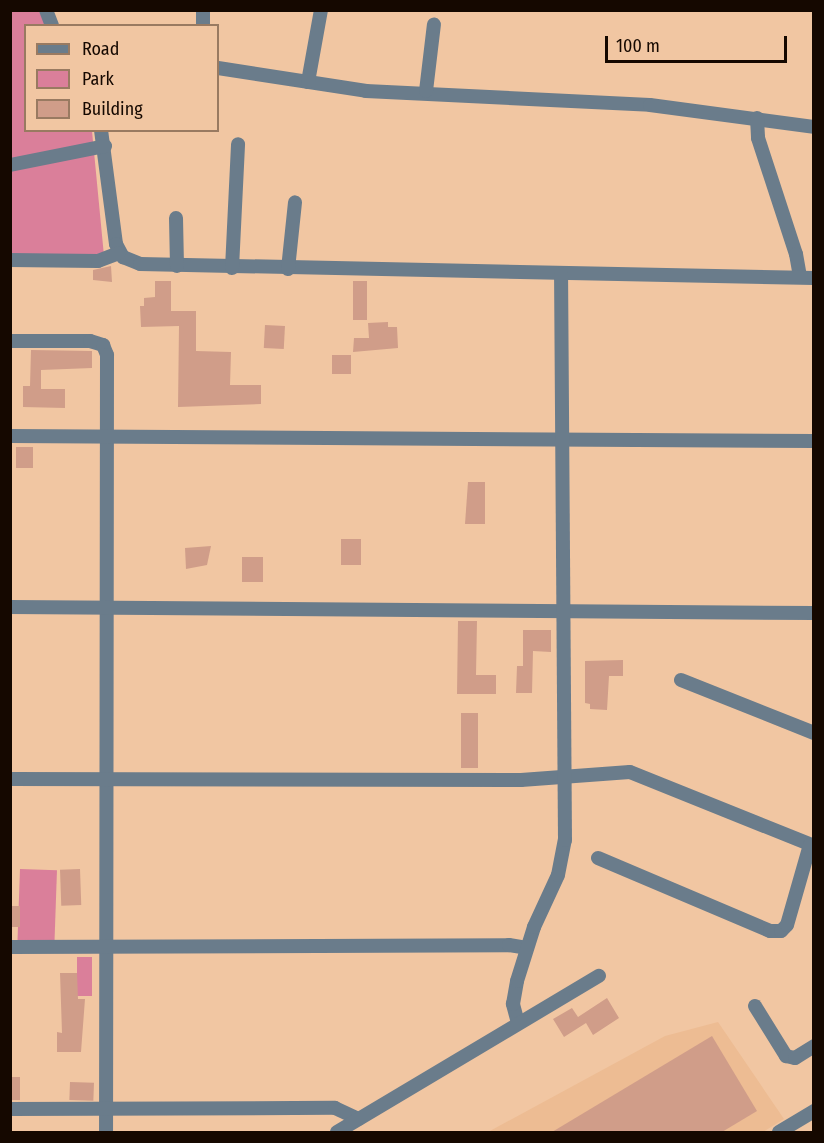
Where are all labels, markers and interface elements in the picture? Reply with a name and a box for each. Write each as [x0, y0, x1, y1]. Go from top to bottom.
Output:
legend [24, 24, 219, 132]
scale bar [608, 24, 790, 62]
text: 100 m [616, 35, 660, 57]
text: Road [82, 38, 119, 60]
text: Park [82, 68, 114, 90]
text: Building [82, 98, 143, 120]

